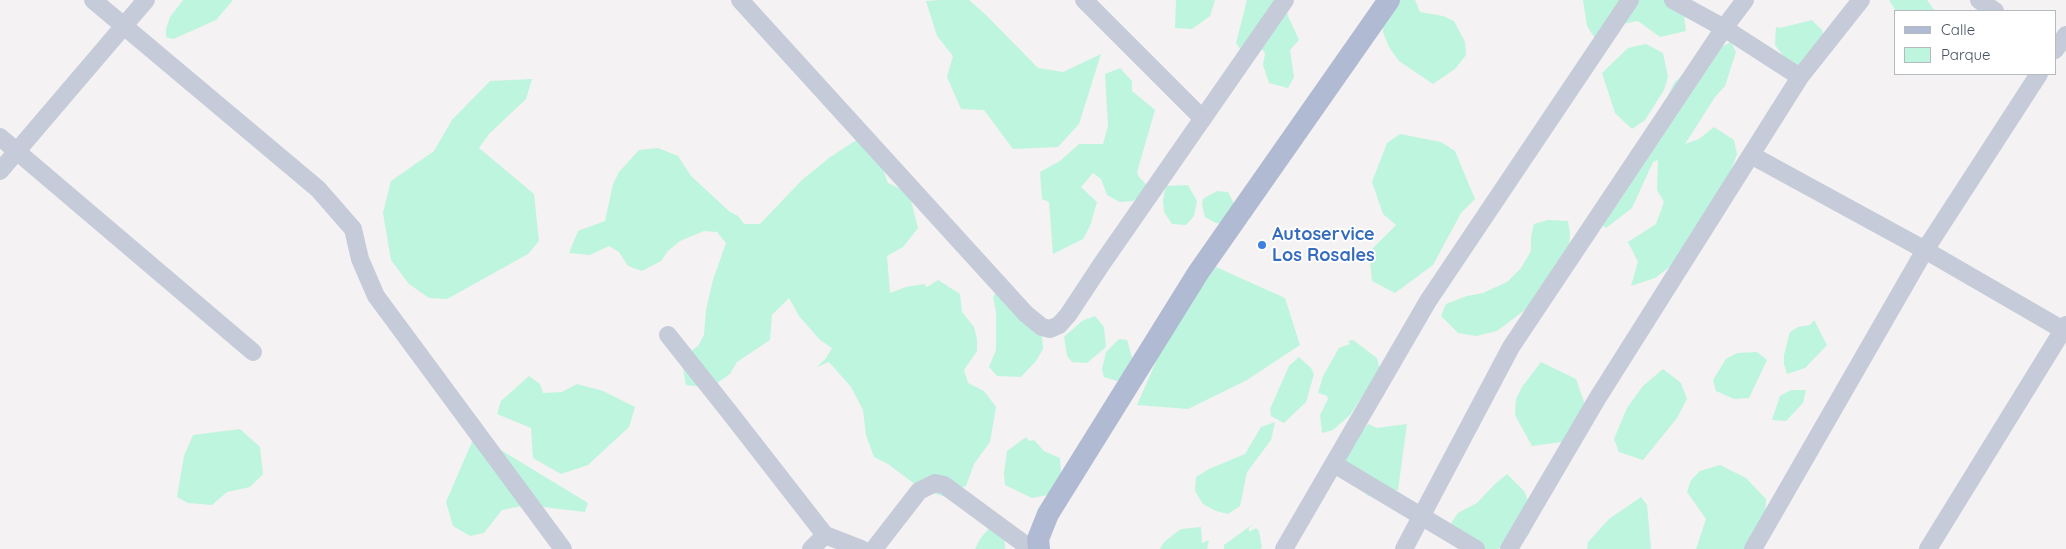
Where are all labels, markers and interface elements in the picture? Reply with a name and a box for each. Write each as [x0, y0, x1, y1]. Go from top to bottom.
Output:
legend [1894, 10, 2056, 75]
text: Calle [1941, 20, 1975, 39]
text: Parque [1941, 45, 1991, 64]
place label: Autoservice Los Rosales [1272, 224, 1375, 266]
marker: Autoservice Los Rosales [1256, 239, 1268, 251]

